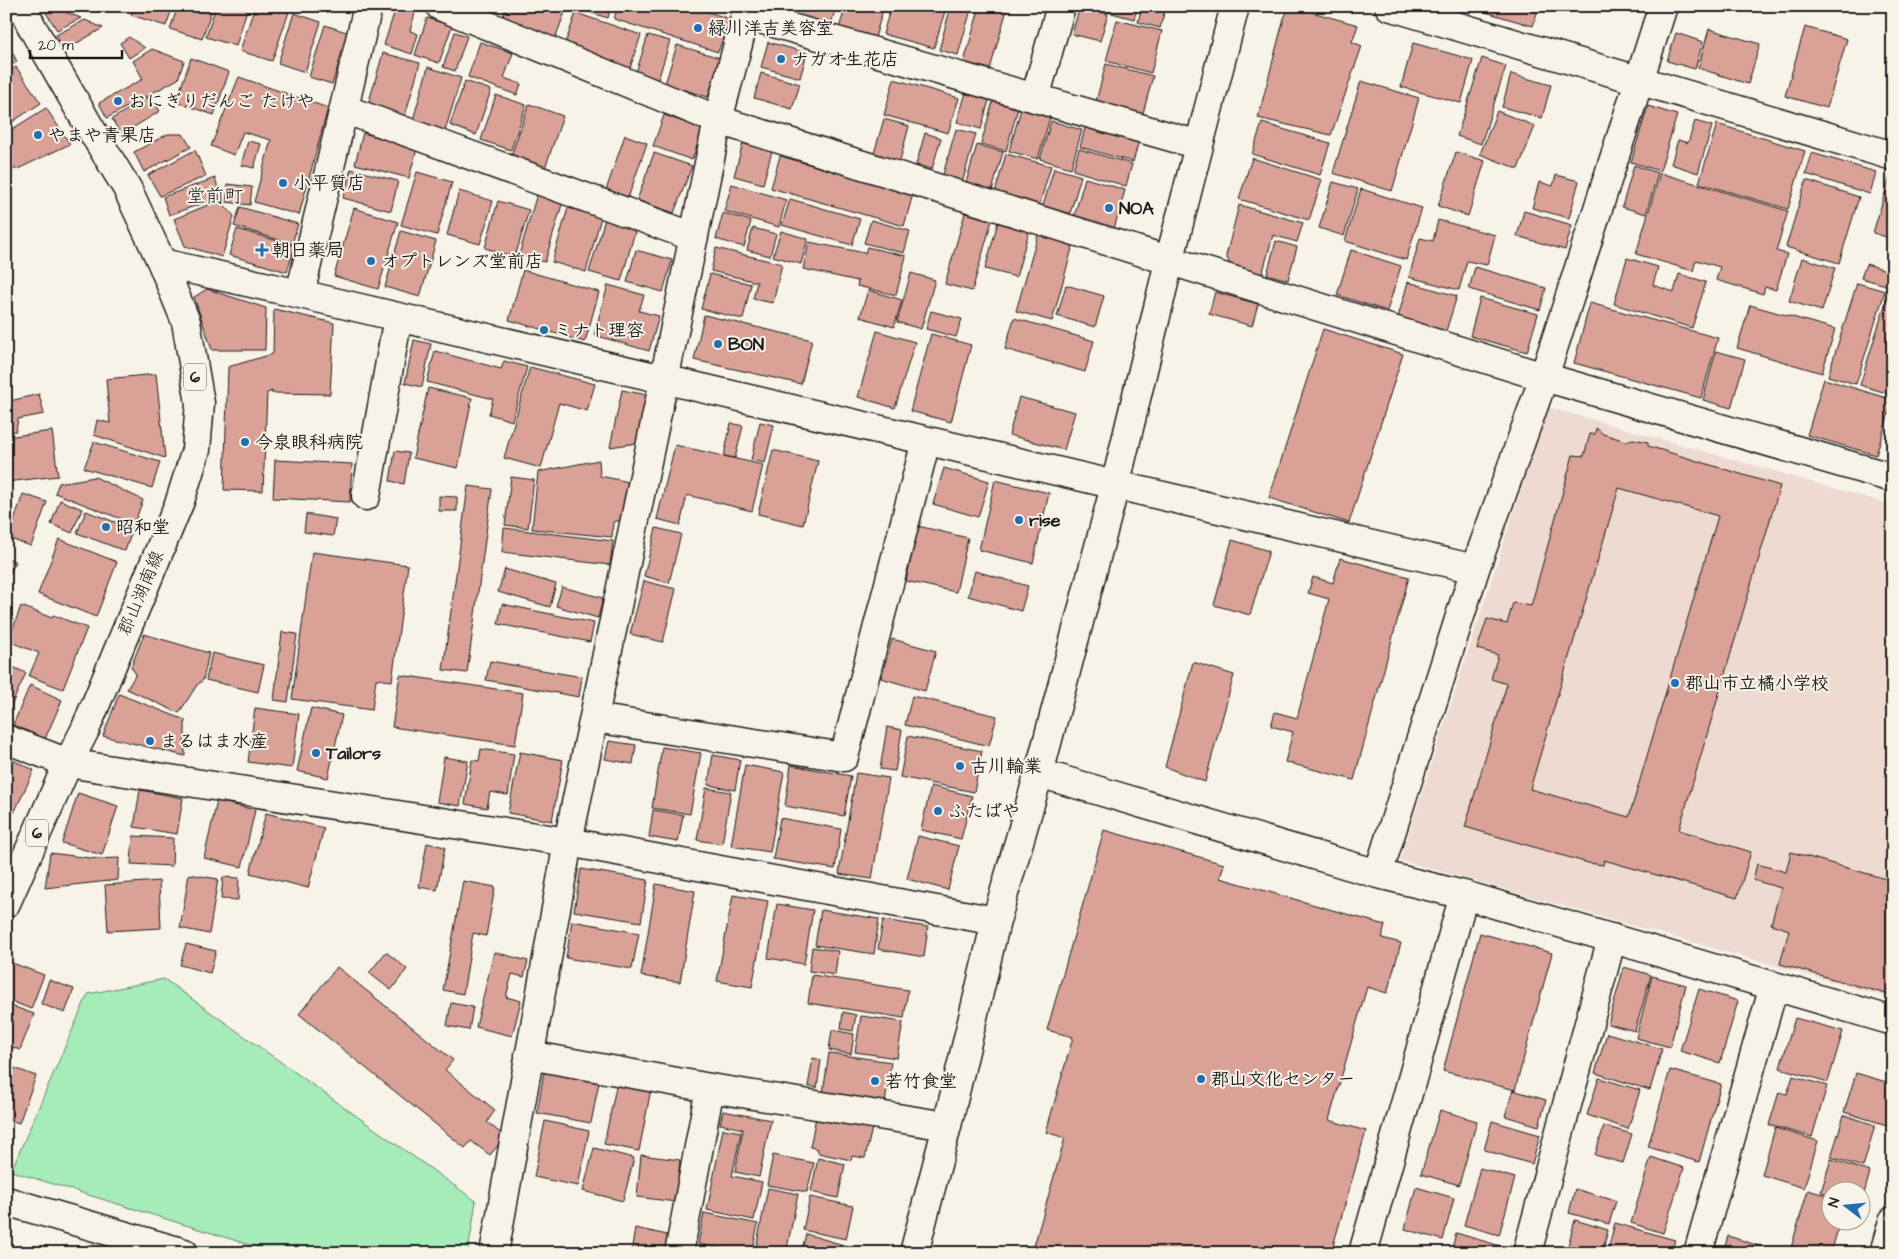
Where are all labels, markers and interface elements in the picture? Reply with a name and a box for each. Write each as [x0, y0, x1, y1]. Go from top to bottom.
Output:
place label: 緑川洋吉美容室 [708, 16, 834, 41]
marker: 緑川洋吉美容室 [692, 22, 704, 34]
scale bar [30, 28, 122, 60]
text: 20 m [38, 35, 74, 56]
place label: ナガオ生花店 [791, 47, 899, 72]
marker: ナガオ生花店 [775, 53, 787, 65]
place label: おにぎりだんご たけや [128, 89, 315, 114]
marker: おにぎりだんご たけや [112, 95, 124, 107]
place label: やまや青果店 [48, 123, 156, 148]
marker: やまや青果店 [32, 129, 44, 141]
place label: 小平質店 [293, 171, 365, 196]
marker: 小平質店 [277, 177, 289, 189]
district label: 堂前町 [186, 183, 244, 210]
place label: NOA [1119, 196, 1154, 221]
marker: NOA [1103, 202, 1115, 214]
place label: 朝日薬局 [272, 238, 344, 263]
marker: 朝日薬局 [256, 244, 268, 256]
place label: オプトレンズ堂前店 [381, 249, 543, 274]
marker: オプトレンズ堂前店 [365, 255, 377, 267]
place label: ミナト理容 [554, 318, 644, 343]
marker: ミナト理容 [538, 324, 550, 336]
place label: BON [728, 332, 765, 357]
marker: BON [712, 338, 724, 350]
road number: 6 [184, 364, 206, 391]
place label: 今泉眼科病院 [255, 430, 363, 455]
marker: 今泉眼科病院 [239, 436, 251, 448]
place label: rise [1029, 508, 1061, 533]
marker: rise [1013, 514, 1025, 526]
place label: 昭和堂 [116, 515, 170, 540]
marker: 昭和堂 [100, 521, 112, 533]
street label: 郡山湖南線 [112, 547, 170, 639]
place label: 郡山市立橘小学校 [1685, 671, 1829, 696]
marker: 郡山市立橘小学校 [1669, 677, 1681, 689]
place label: まるはま水産 [160, 729, 268, 754]
marker: まるはま水産 [144, 735, 156, 747]
place label: Tailors [325, 741, 381, 766]
marker: Tailors [310, 747, 322, 759]
place label: 古川輪業 [970, 754, 1042, 779]
marker: 古川輪業 [954, 760, 966, 772]
place label: ふたばや [948, 799, 1020, 824]
marker: ふたばや [932, 805, 944, 817]
road number: 6 [26, 820, 48, 846]
place label: 郡山文化センター [1211, 1067, 1355, 1092]
place label: 若竹食堂 [885, 1069, 957, 1094]
marker: 郡山文化センター [1195, 1073, 1207, 1085]
marker: 若竹食堂 [869, 1075, 881, 1087]
north arrow [1822, 1182, 1872, 1232]
text: N [1824, 1196, 1845, 1210]

